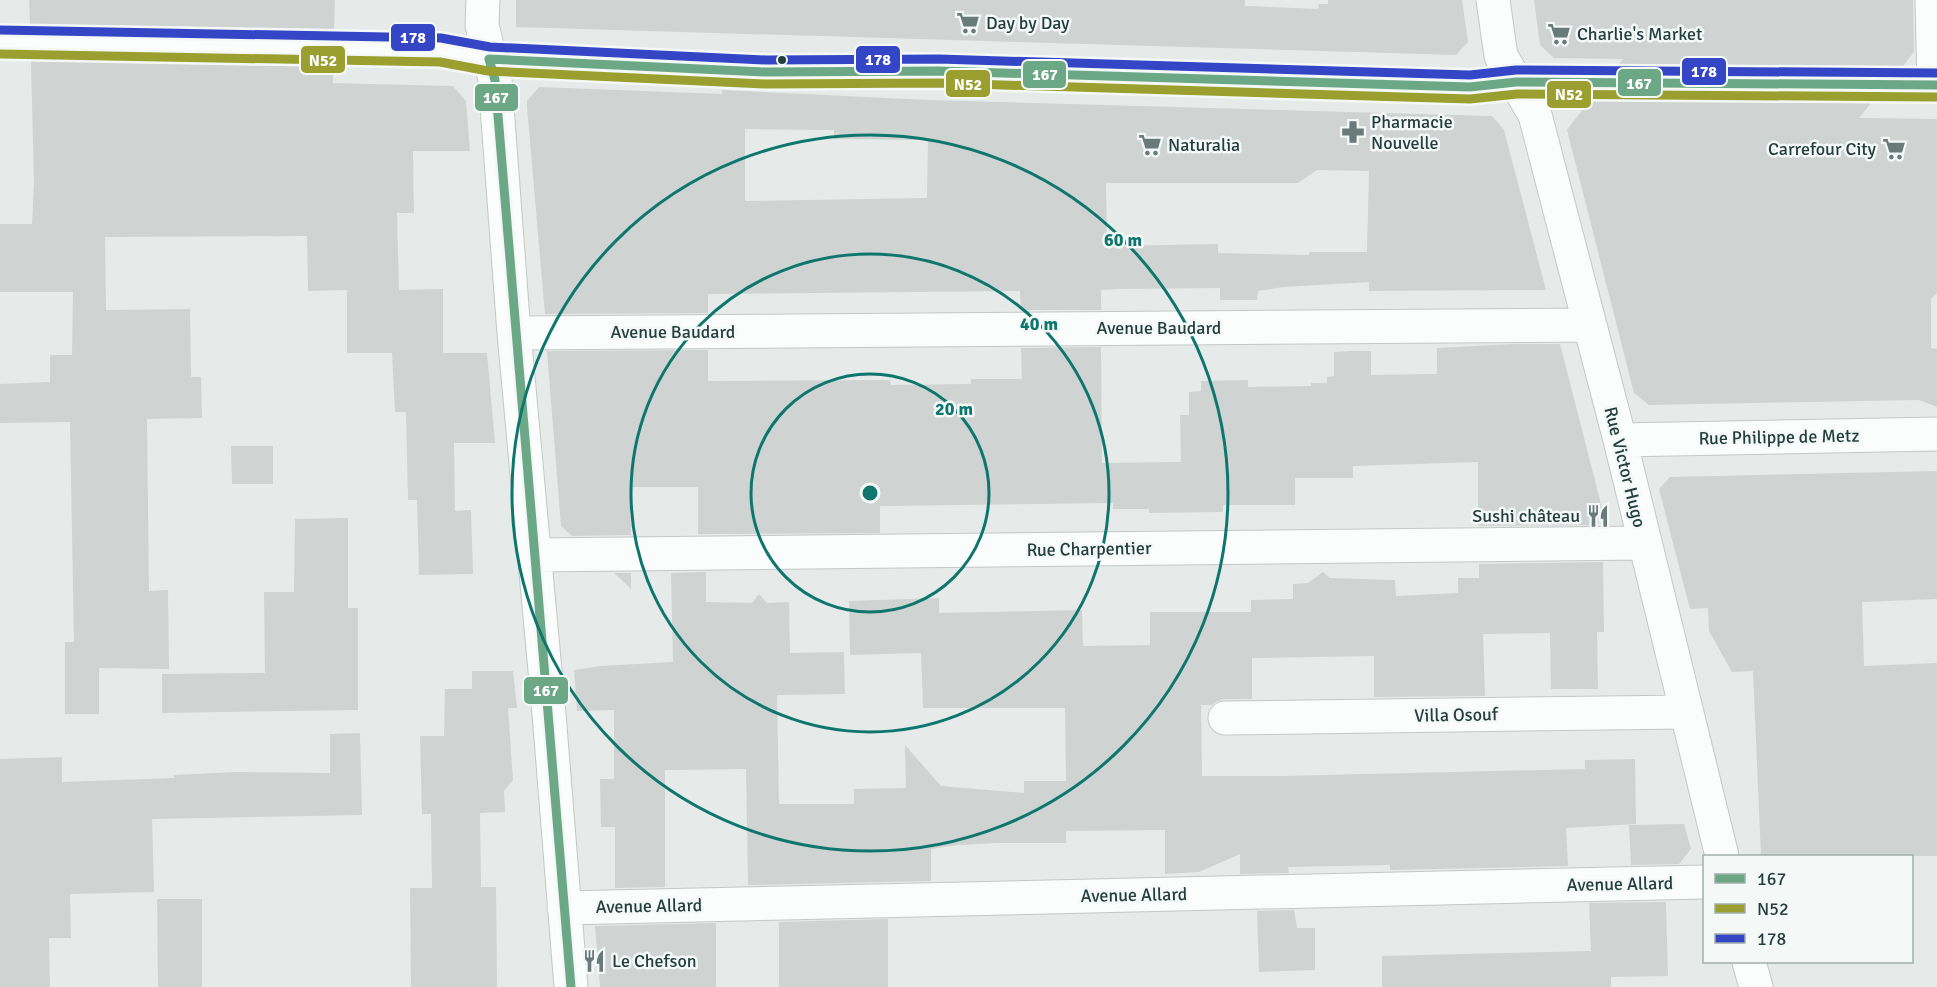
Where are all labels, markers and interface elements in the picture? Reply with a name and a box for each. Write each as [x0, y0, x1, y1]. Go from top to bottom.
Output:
supermarket icon: Day by Day [955, 10, 981, 36]
place label: Day by Day [986, 12, 1070, 34]
supermarket icon: Charlie's Market [1546, 21, 1572, 47]
line badge: 178 [390, 23, 436, 52]
place label: Charlie's Market [1577, 23, 1702, 45]
text: 178 [400, 28, 426, 48]
line badge: N52 [300, 45, 346, 74]
line badge: 178 [855, 45, 901, 74]
text: 178 [865, 50, 891, 70]
text: N52 [309, 51, 337, 71]
unlabelled marker [776, 54, 788, 66]
line badge: 178 [1681, 57, 1727, 86]
line badge: 167 [1022, 60, 1067, 89]
text: 178 [1691, 62, 1717, 82]
text: 167 [1032, 65, 1058, 85]
line badge: 167 [1617, 68, 1662, 97]
line badge: N52 [945, 69, 991, 98]
text: 167 [1626, 74, 1652, 94]
text: N52 [954, 75, 982, 95]
line badge: N52 [1546, 80, 1592, 109]
line badge: 167 [474, 83, 519, 112]
text: N52 [1555, 85, 1583, 105]
text: 167 [483, 88, 509, 108]
place label: Pharmacie Nouvelle [1371, 111, 1453, 154]
pharmacy icon: Pharmacie Nouvelle [1340, 119, 1366, 145]
supermarket icon: Naturalia [1137, 132, 1163, 158]
place label: Naturalia [1168, 134, 1240, 156]
supermarket icon: Carrefour City [1881, 136, 1907, 162]
place label: Carrefour City [1768, 138, 1877, 160]
text: 60 m [1104, 229, 1142, 251]
text: 40 m [1020, 313, 1058, 335]
street label: Avenue Baudard [1097, 317, 1221, 339]
street label: Avenue Baudard [611, 321, 735, 343]
text: 20 m [935, 398, 973, 420]
street label: Rue Victor Hugo [1599, 404, 1651, 530]
street label: Rue Philippe de Metz [1698, 425, 1860, 449]
centre of rings [860, 483, 880, 503]
restaurant icon: Sushi château [1585, 503, 1611, 529]
place label: Sushi château [1472, 505, 1580, 527]
street label: Rue Charpentier [1026, 537, 1152, 561]
line badge: 167 [523, 676, 569, 705]
text: 167 [533, 681, 559, 701]
street label: Villa Osouf [1414, 703, 1499, 727]
legend [1703, 855, 1913, 963]
text: 167 [1757, 868, 1786, 890]
street label: Avenue Allard [1567, 872, 1673, 896]
street label: Avenue Allard [1081, 883, 1187, 907]
street label: Avenue Allard [596, 894, 702, 918]
text: N52 [1757, 898, 1789, 920]
text: 178 [1757, 928, 1786, 950]
restaurant icon: Le Chefson [581, 948, 607, 974]
place label: Le Chefson [612, 950, 697, 972]

